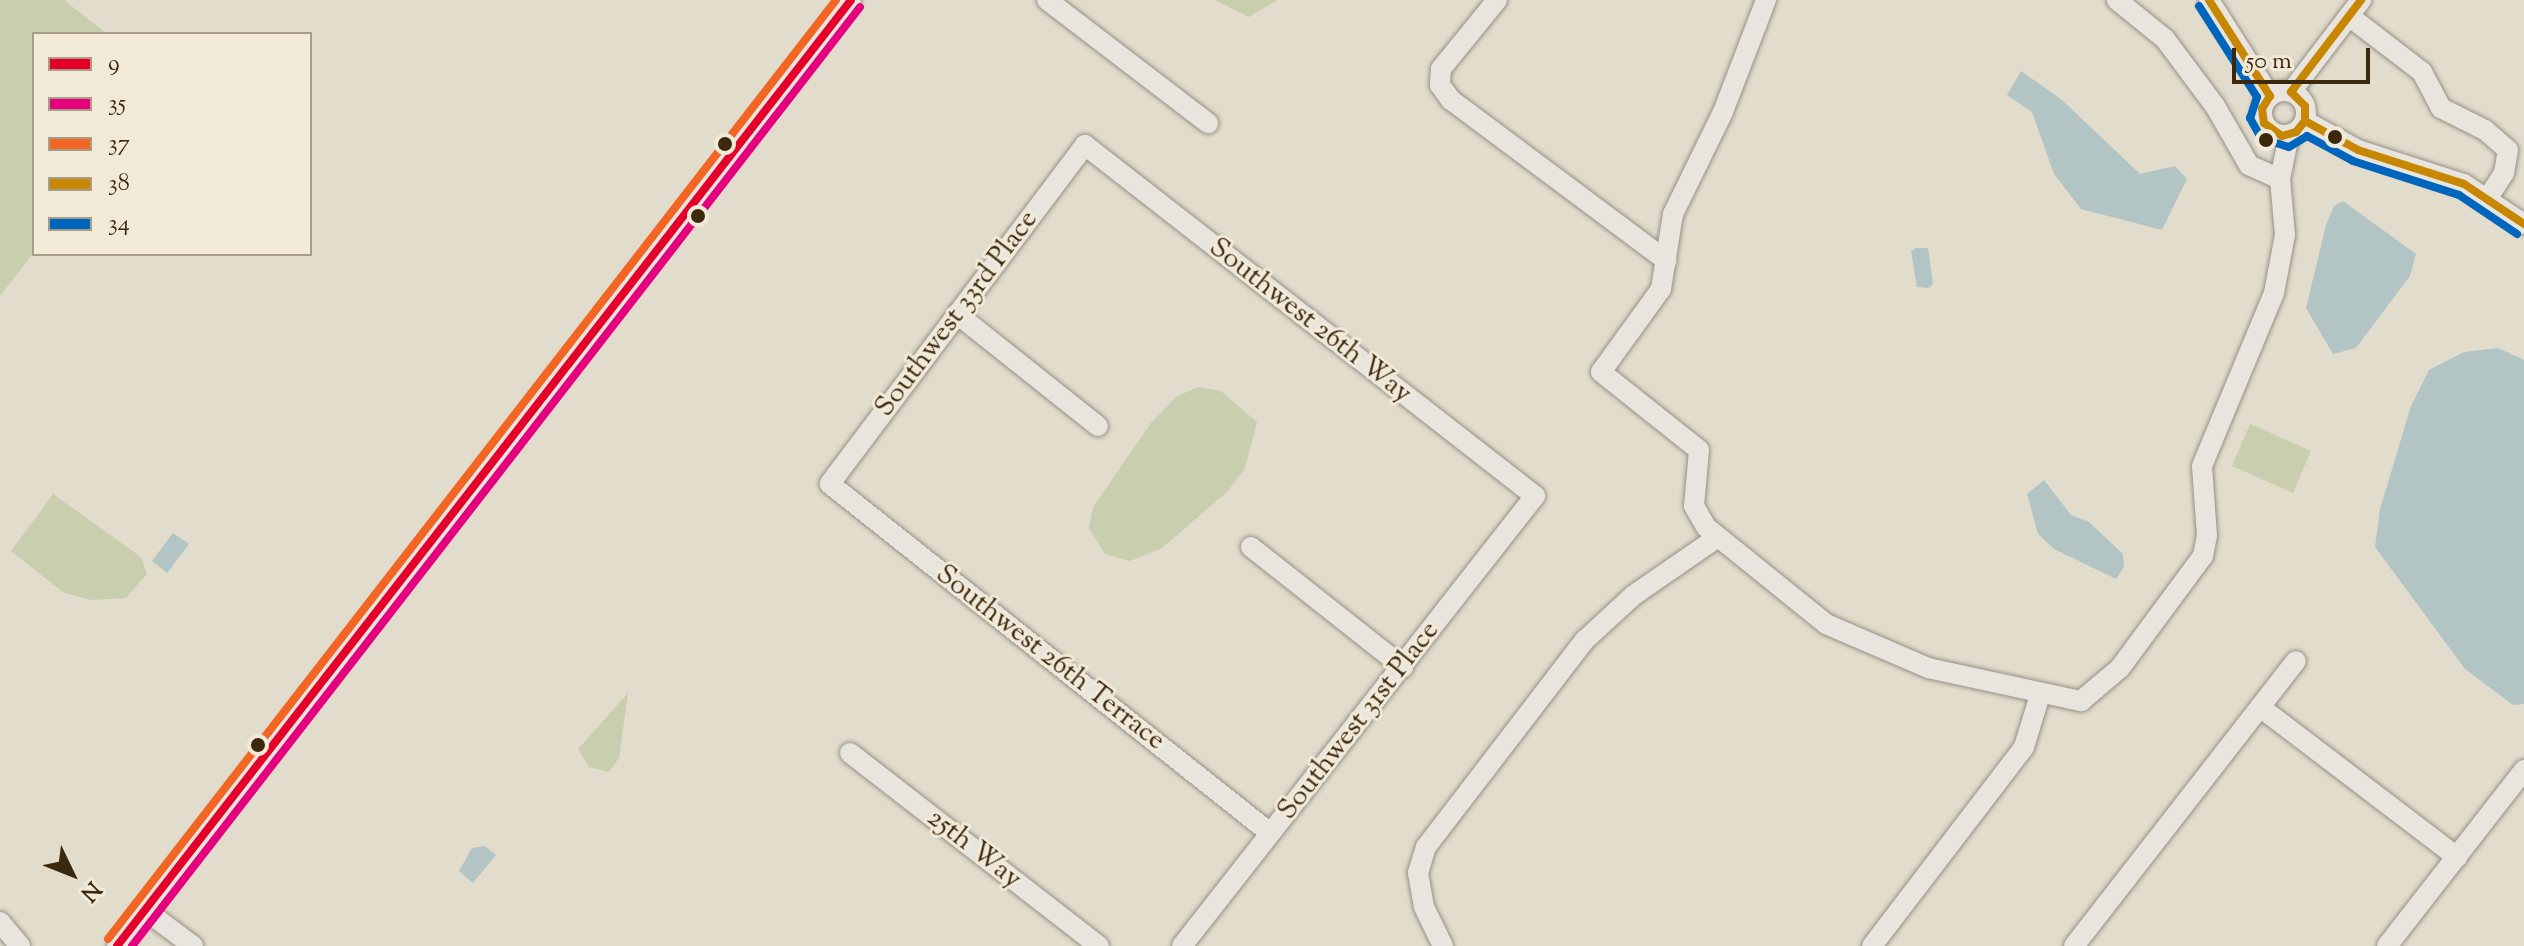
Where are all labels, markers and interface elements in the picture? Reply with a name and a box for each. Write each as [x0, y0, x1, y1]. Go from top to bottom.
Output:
legend [32, 32, 312, 256]
scale bar [2236, 32, 2374, 82]
text: 50 m [2246, 45, 2292, 79]
text: 9 [108, 47, 120, 81]
text: 35 [108, 87, 126, 121]
text: 37 [108, 127, 130, 161]
unlabelled marker [2327, 129, 2343, 145]
unlabelled marker [2258, 132, 2274, 148]
unlabelled marker [717, 136, 733, 152]
text: 38 [108, 167, 130, 201]
street label: Southwest 33rd Place [868, 204, 1046, 424]
text: 34 [108, 207, 130, 241]
unlabelled marker [690, 208, 706, 224]
street label: Southwest 26th Way [1202, 231, 1418, 411]
street label: Southwest 26th Terrace [929, 558, 1171, 758]
street label: Southwest 31st Place [1271, 615, 1447, 827]
unlabelled marker [250, 737, 266, 753]
street label: 25th Way [920, 802, 1028, 896]
north arrow [32, 834, 112, 914]
text: N [72, 873, 107, 908]

